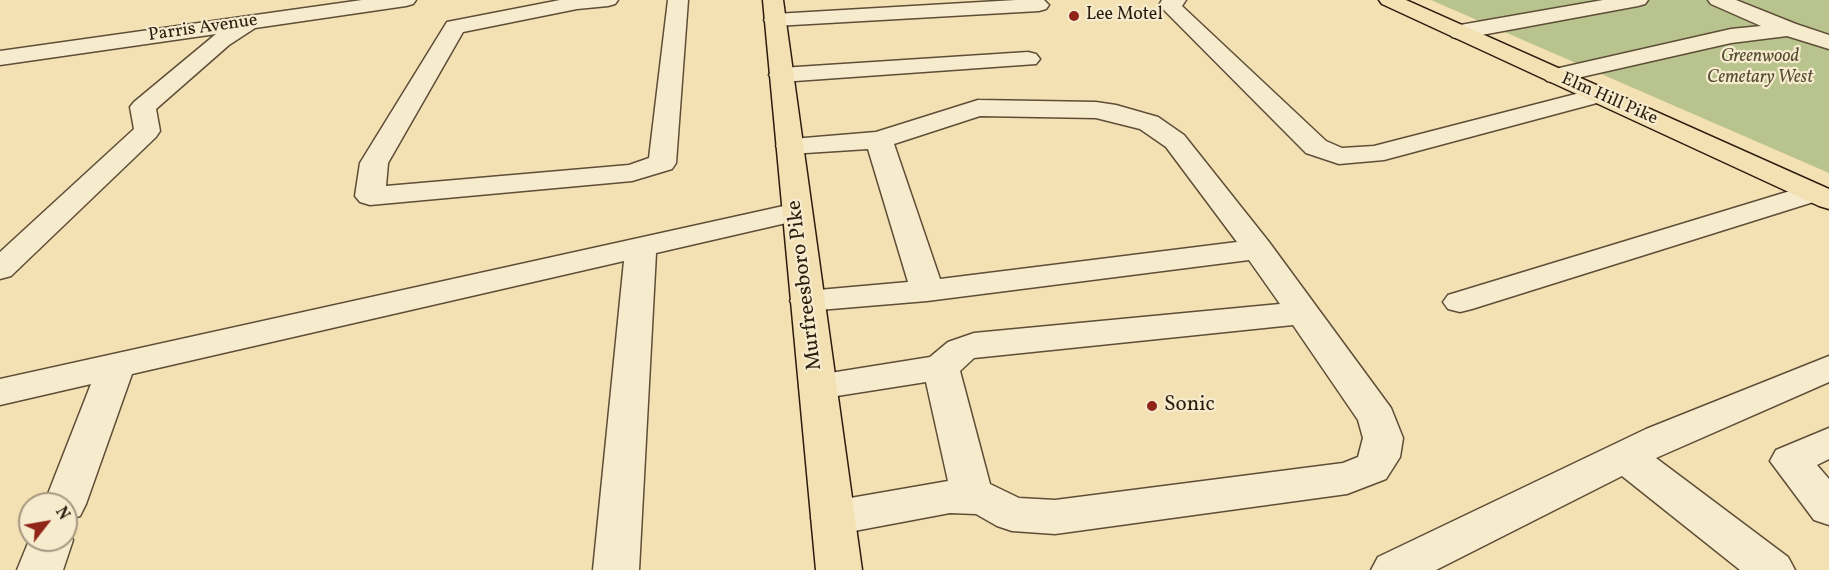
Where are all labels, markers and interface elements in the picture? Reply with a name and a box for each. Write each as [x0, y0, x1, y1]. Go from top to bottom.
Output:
place label: Lee Motel [1086, 5, 1163, 27]
marker: Lee Motel [1067, 9, 1081, 23]
street label: Parris Avenue [147, 11, 259, 47]
park label: Greenwood Cemetary West [1707, 47, 1813, 90]
street label: Elm Hill Pike [1558, 69, 1660, 131]
street label: Murfreesboro Pike [783, 199, 829, 371]
place label: Sonic [1164, 393, 1215, 419]
marker: Sonic [1145, 399, 1159, 413]
north arrow [18, 492, 78, 552]
text: N [49, 503, 74, 524]

